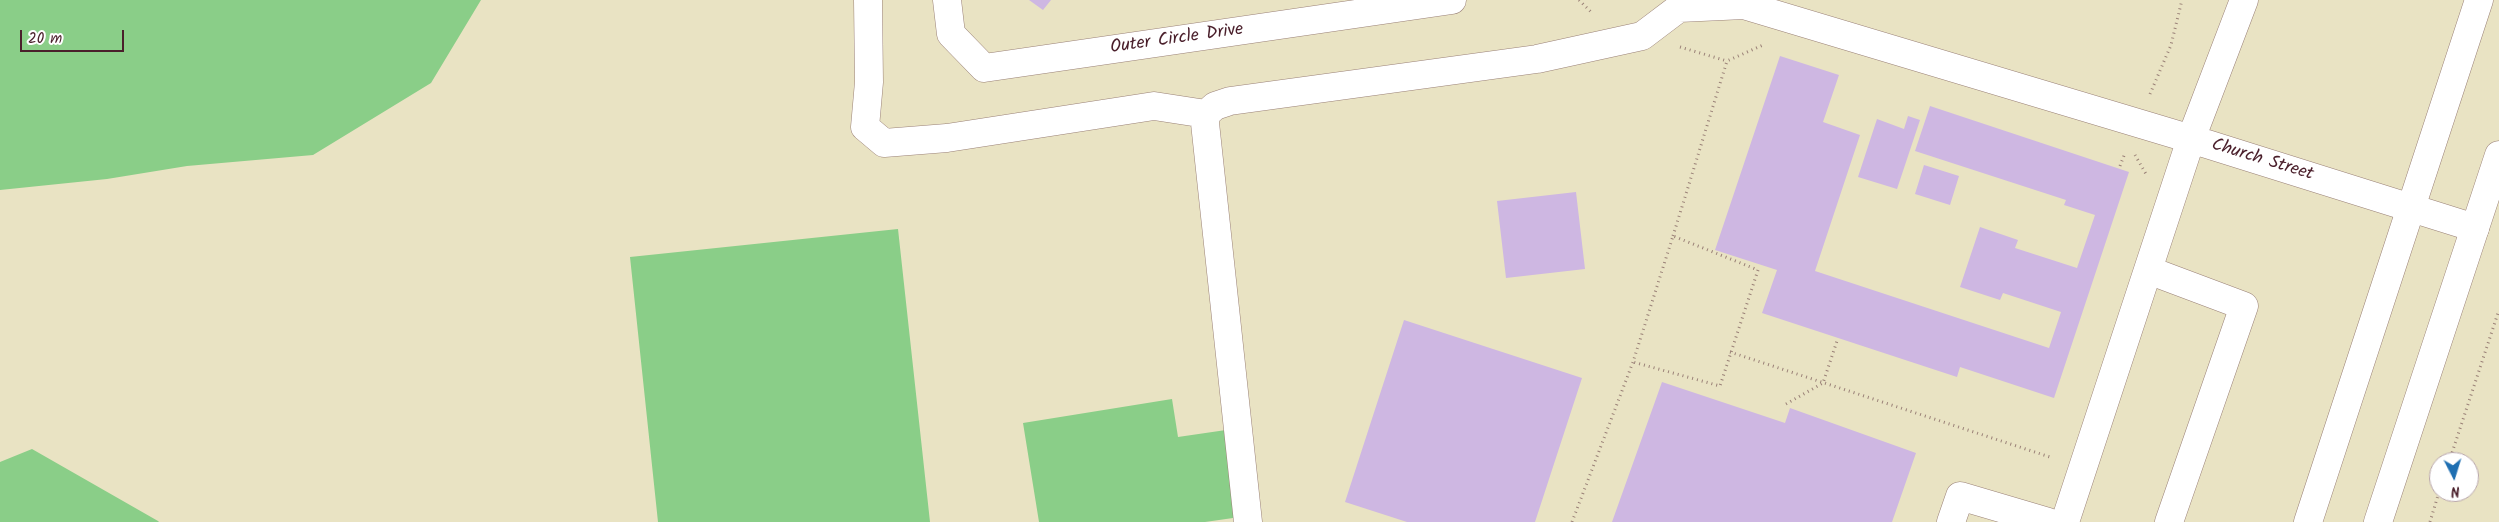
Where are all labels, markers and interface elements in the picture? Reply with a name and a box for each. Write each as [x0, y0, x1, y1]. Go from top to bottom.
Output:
scale bar [22, 20, 126, 52]
street label: Outer Circle Drive [1109, 20, 1245, 60]
text: 20 m [28, 27, 62, 51]
street label: Church Street [2208, 135, 2316, 187]
north arrow [2429, 452, 2479, 502]
text: N [2450, 480, 2461, 502]

